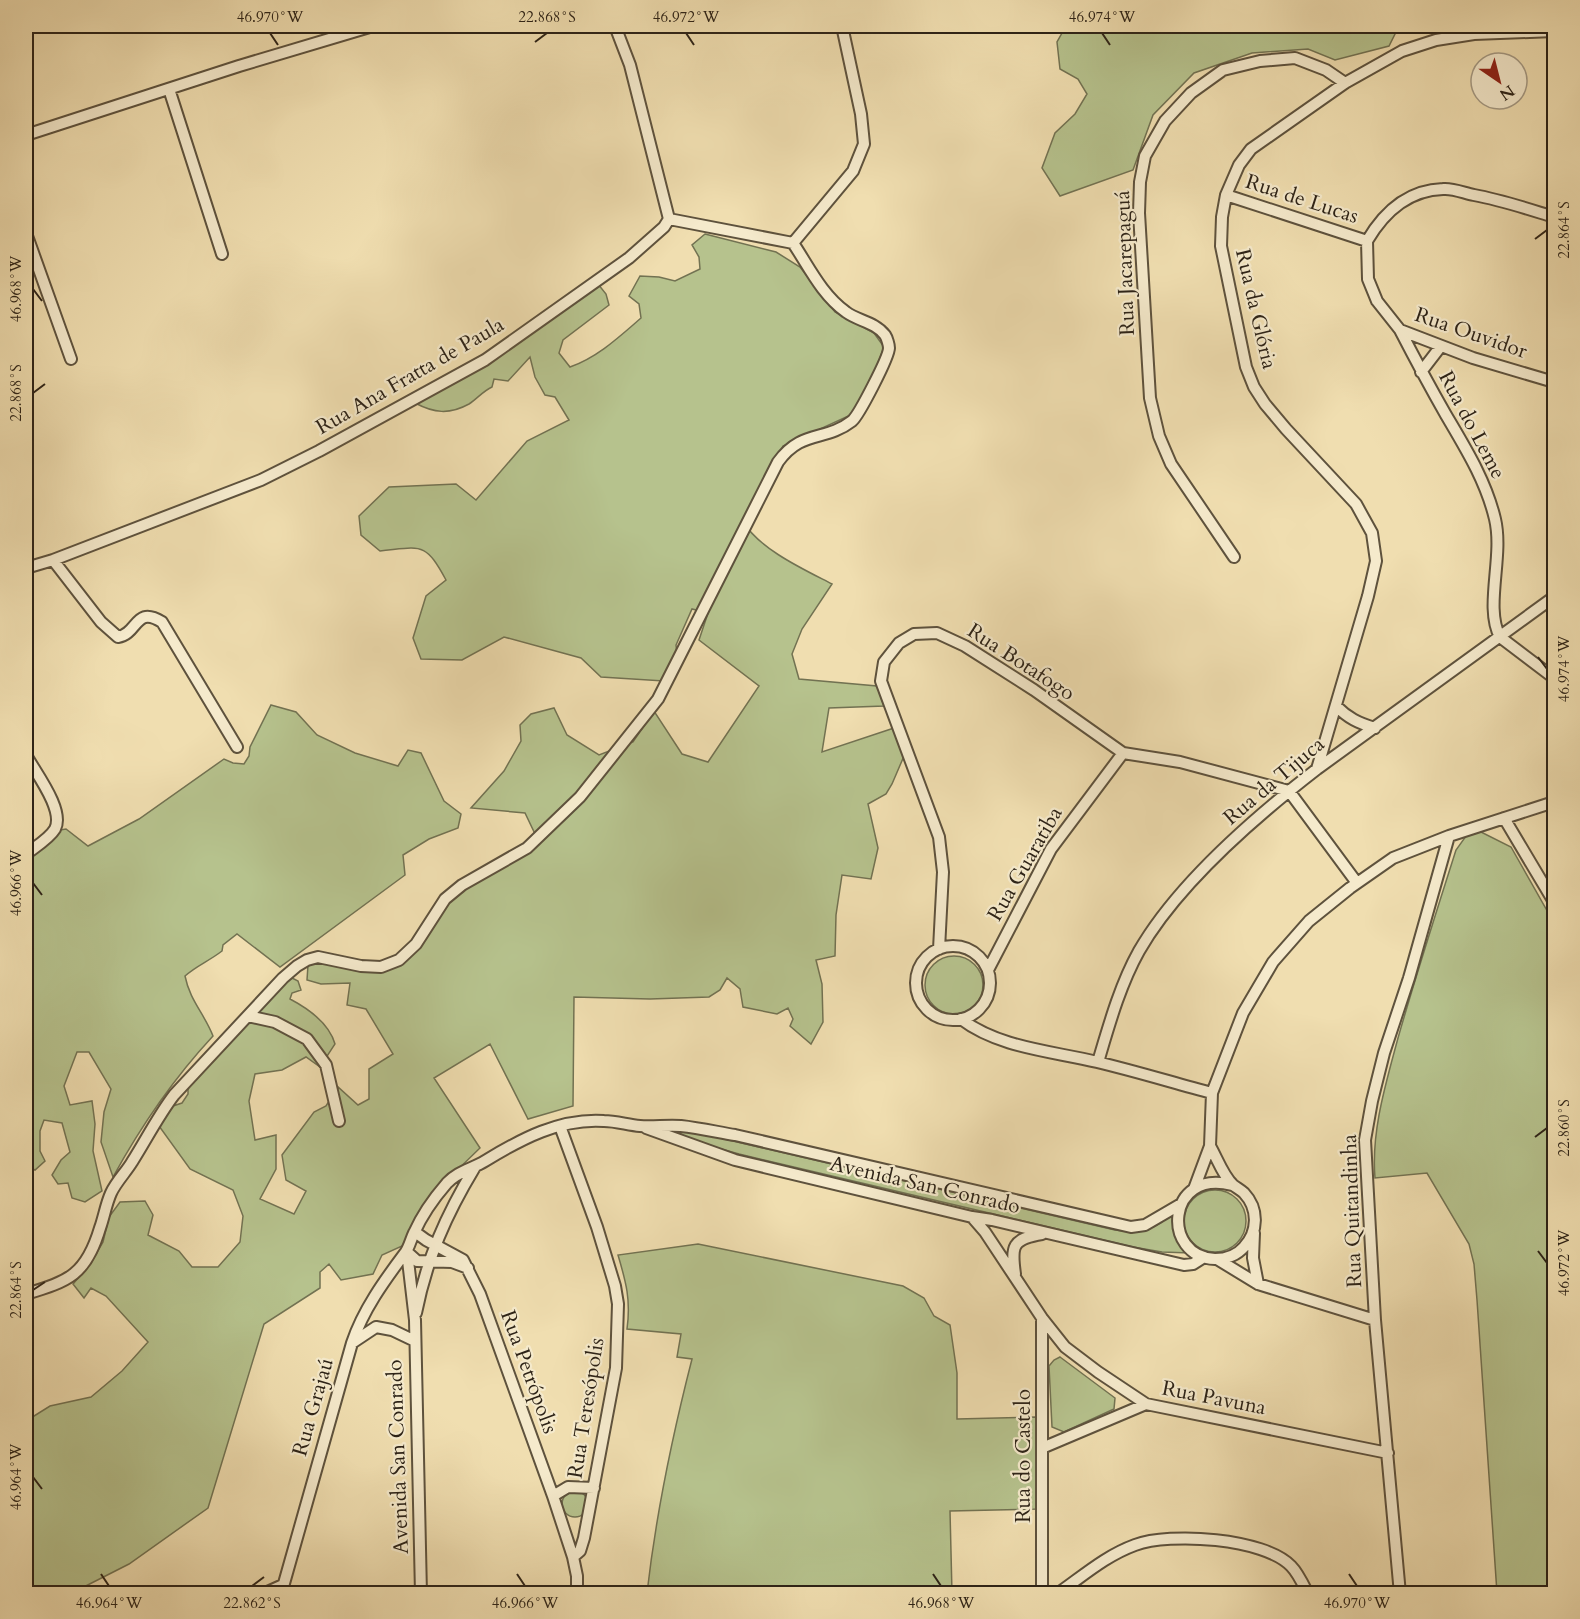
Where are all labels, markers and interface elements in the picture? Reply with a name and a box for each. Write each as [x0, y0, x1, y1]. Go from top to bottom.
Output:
text: 46.970°W [237, 7, 304, 27]
text: 22.868°S [518, 7, 576, 27]
text: 46.972°W [653, 7, 720, 27]
text: 46.974°W [1069, 7, 1136, 27]
north arrow [1469, 51, 1529, 111]
text: N [1495, 79, 1519, 106]
street label: Rua de Lucas [1242, 167, 1362, 231]
street label: Rua Jacarepaguá [1108, 190, 1142, 336]
text: 22.864°S [1554, 201, 1574, 259]
street label: Rua da Glória [1228, 246, 1284, 372]
text: 46.968°W [6, 255, 26, 322]
street label: Rua Ouvidor [1411, 300, 1531, 366]
street label: Rua Ana Fratta de Paula [311, 310, 509, 442]
text: 22.868°S [6, 364, 26, 422]
street label: Rua do Leme [1431, 366, 1513, 484]
street label: Rua Botafogo [962, 616, 1080, 708]
text: 46.974°W [1554, 635, 1574, 702]
street label: Rua da Tijuca [1217, 730, 1331, 832]
street label: Rua Guaratiba [981, 801, 1069, 927]
text: 46.966°W [6, 849, 26, 916]
text: 22.860°S [1554, 1099, 1574, 1157]
street label: Rua Quitandinha [1335, 1134, 1369, 1288]
street label: Avenida San Conrado [827, 1149, 1023, 1221]
text: 46.972°W [1554, 1229, 1574, 1296]
text: 22.864°S [6, 1261, 26, 1319]
street label: Rua Petrópolis [493, 1306, 565, 1438]
street label: Rua Teresópolis [561, 1336, 611, 1480]
street label: Rua Grajaú [285, 1355, 341, 1459]
street label: Avenida San Conrado [380, 1359, 416, 1555]
street label: Rua Pavuna [1159, 1374, 1269, 1422]
street label: Rua do Castelo [1009, 1389, 1038, 1523]
text: 46.964°W [6, 1443, 26, 1510]
text: 46.964°W [76, 1593, 143, 1613]
text: 22.862°S [223, 1593, 281, 1613]
text: 46.966°W [492, 1593, 559, 1613]
text: 46.968°W [908, 1593, 975, 1613]
text: 46.970°W [1324, 1593, 1391, 1613]

